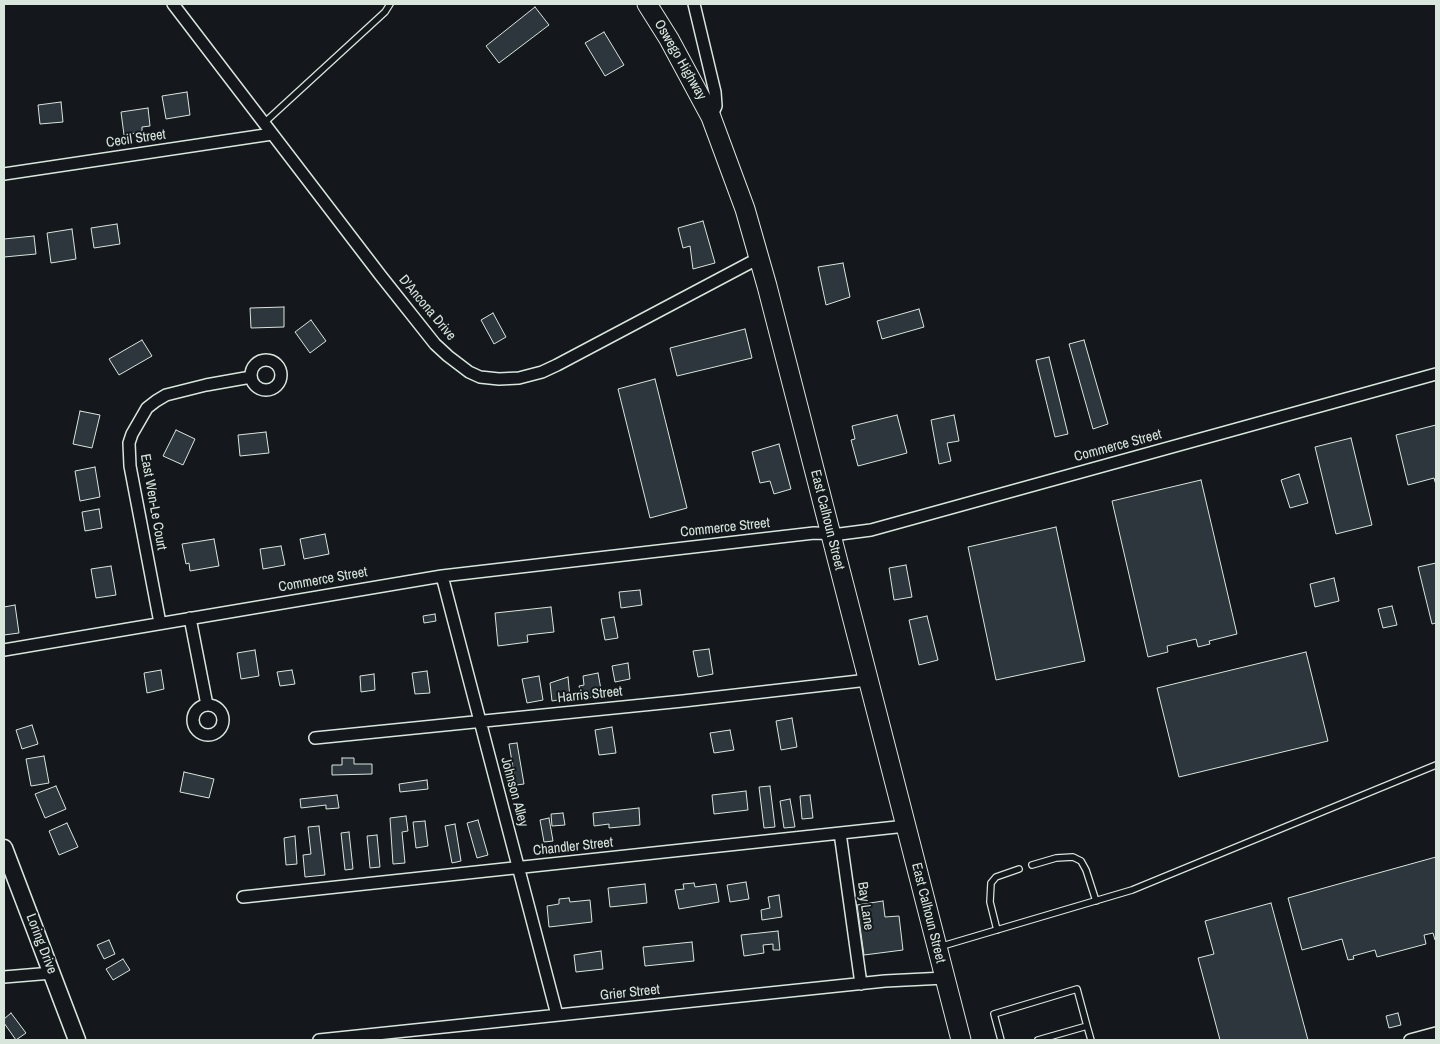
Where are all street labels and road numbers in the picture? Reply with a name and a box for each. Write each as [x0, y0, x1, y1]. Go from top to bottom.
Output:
street label: Oswego Highway [650, 17, 710, 103]
street label: Cecil Street [105, 127, 167, 151]
street label: D'Ancona Drive [395, 272, 459, 344]
street label: Commerce Street [1072, 426, 1164, 466]
street label: East Wen-Le Court [136, 453, 170, 551]
street label: East Calhoun Street [806, 468, 848, 572]
street label: Commerce Street [679, 515, 771, 541]
street label: Commerce Street [277, 564, 369, 596]
street label: Harris Street [557, 683, 623, 707]
street label: Johnson Alley [497, 755, 531, 829]
street label: Chandler Street [532, 834, 614, 860]
street label: East Calhoun Street [907, 861, 949, 965]
street label: Bay Lane [853, 881, 877, 931]
street label: Loring Drive [22, 912, 60, 976]
street label: Grier Street [599, 982, 661, 1004]

